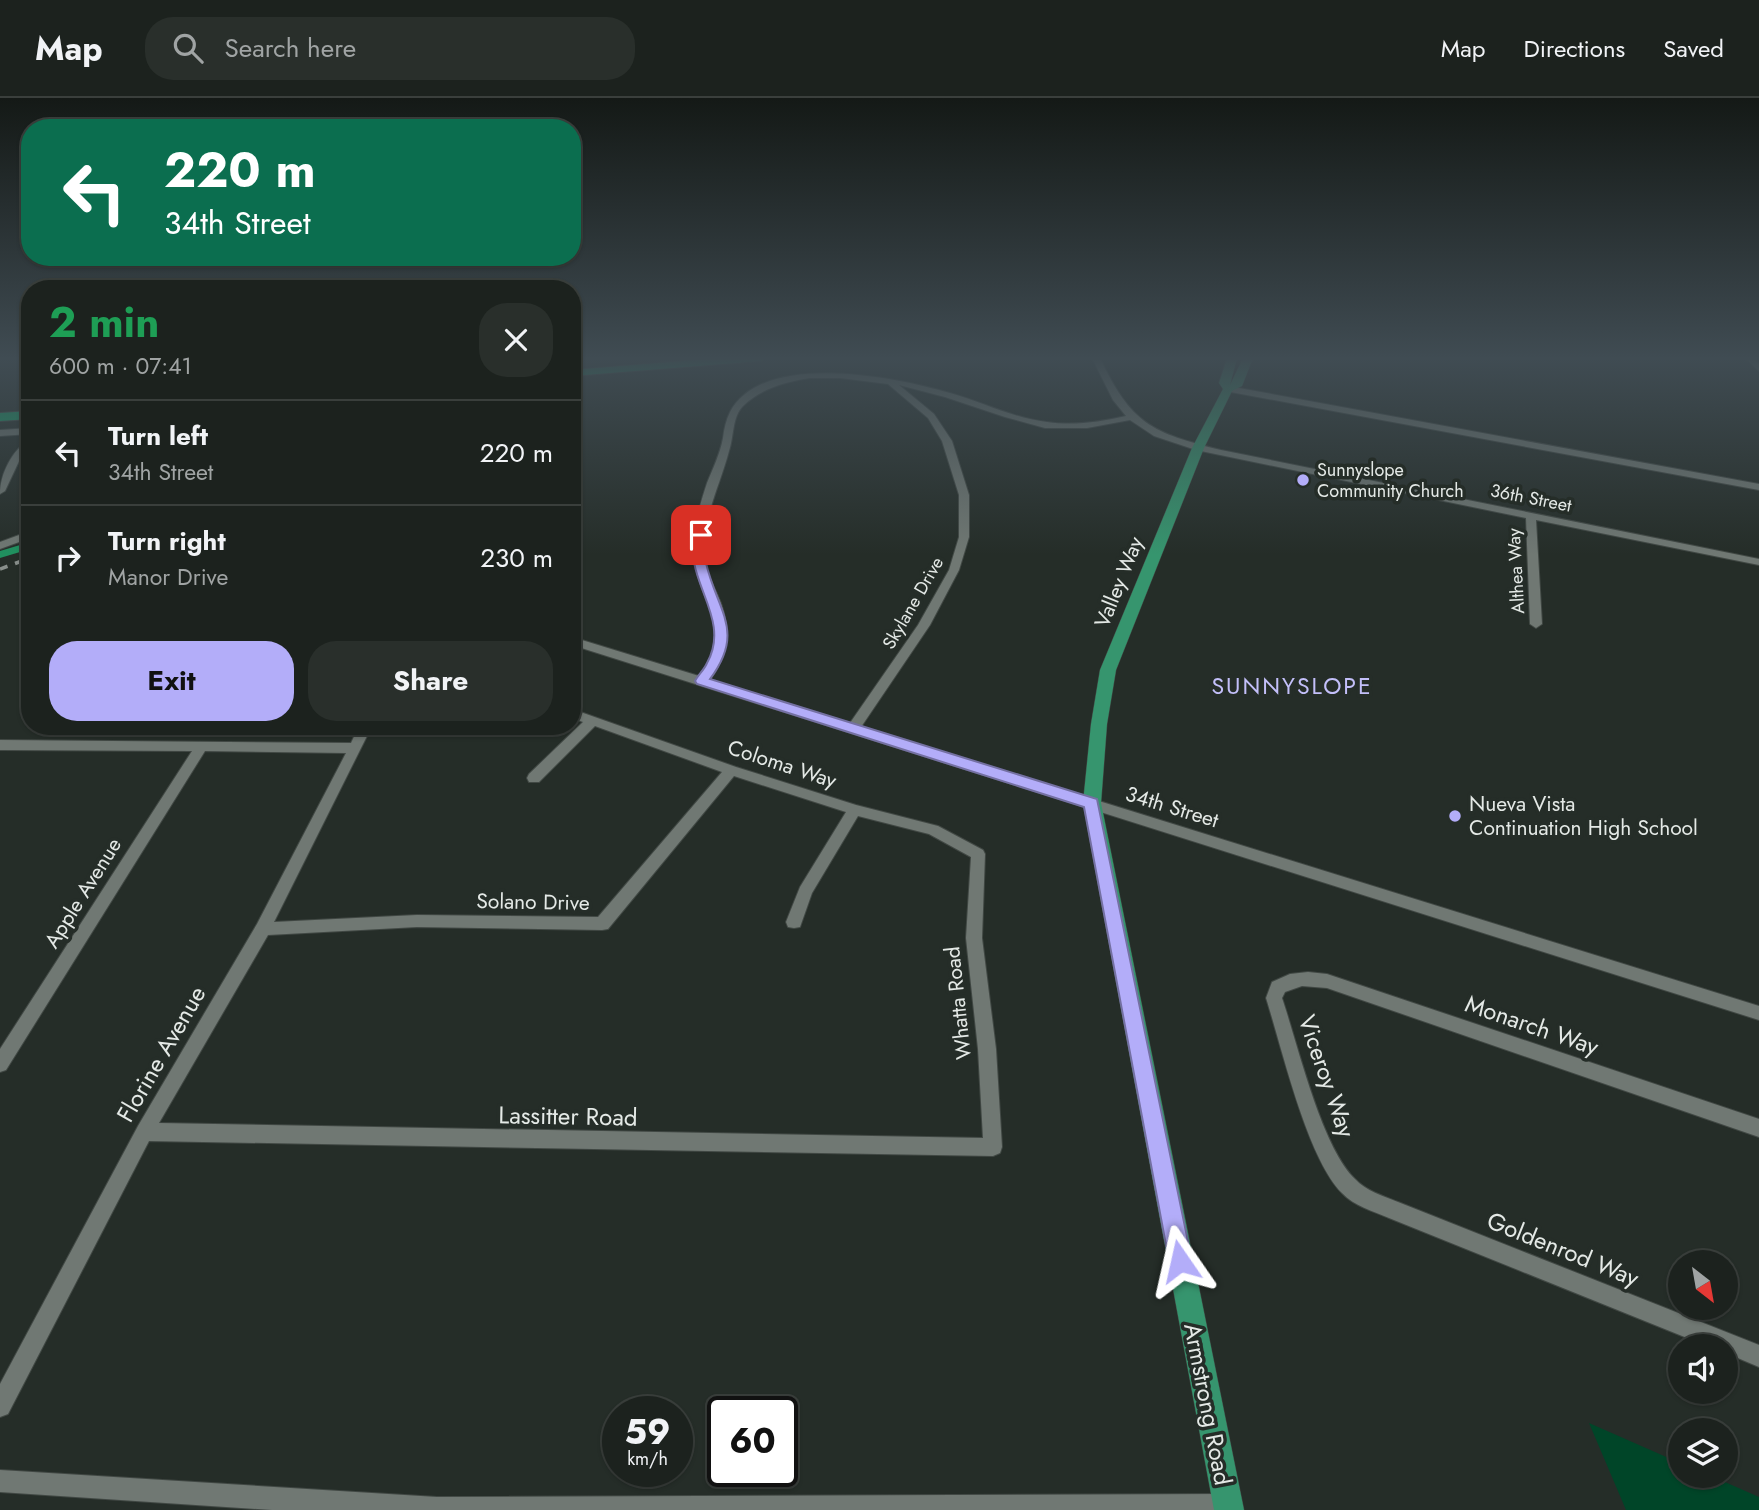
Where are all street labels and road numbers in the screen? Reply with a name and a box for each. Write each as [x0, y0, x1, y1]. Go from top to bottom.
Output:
street label: 36th Street [1488, 477, 1575, 519]
street label: Althea Way [1501, 527, 1531, 614]
street label: Valley Way [1087, 531, 1151, 632]
street label: Skylane Drive [876, 552, 950, 654]
street label: Coloma Way [724, 732, 841, 796]
street label: 34th Street [1122, 779, 1222, 835]
street label: Apple Avenue [37, 832, 129, 954]
street label: Solano Drive [476, 886, 590, 918]
street label: Whatta Road [937, 945, 979, 1061]
street label: Florine Avenue [108, 979, 214, 1129]
street label: Monarch Way [1461, 986, 1604, 1064]
street label: Viceroy Way [1290, 1010, 1364, 1142]
street label: Lassitter Road [498, 1097, 638, 1135]
street label: Goldenrod Way [1482, 1203, 1645, 1296]
street label: Armstrong Road [1175, 1320, 1241, 1488]

